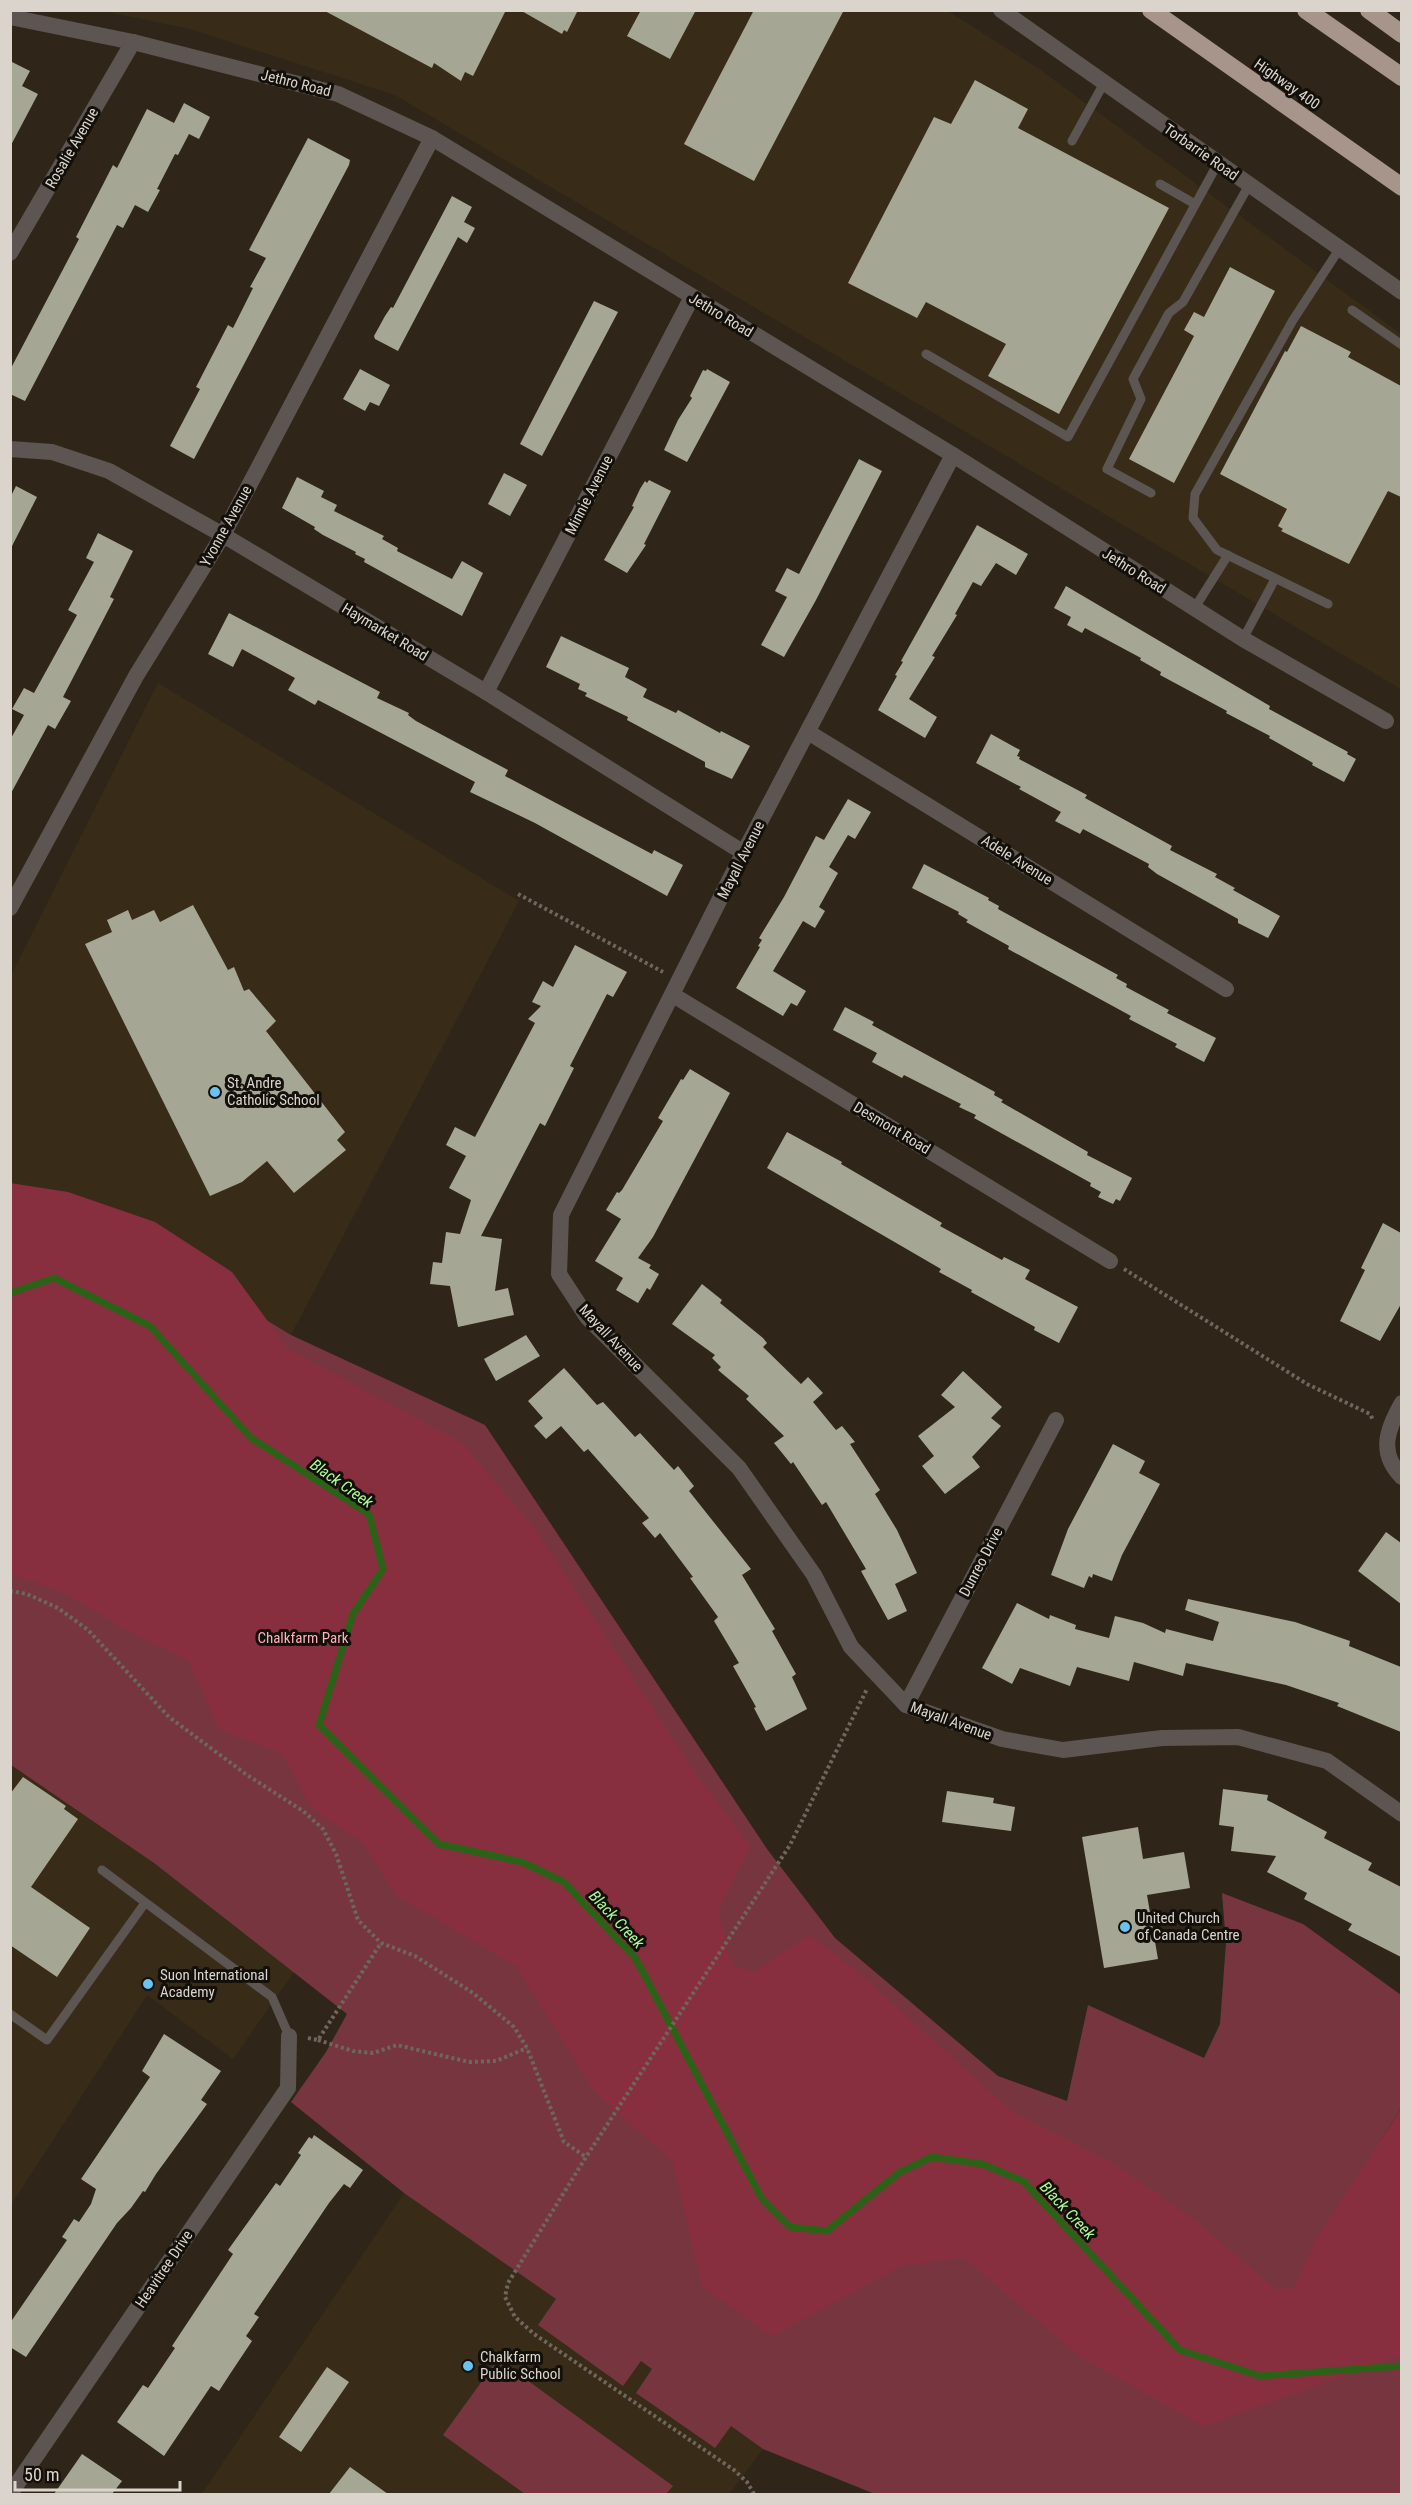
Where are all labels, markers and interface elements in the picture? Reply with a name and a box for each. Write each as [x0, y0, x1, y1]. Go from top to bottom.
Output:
street label: Highway 400 [1251, 55, 1323, 113]
street label: Jethro Road [259, 66, 333, 100]
street label: Rosalie Avenue [42, 105, 102, 191]
street label: Torbarrie Road [1160, 120, 1242, 184]
street label: Jethro Road [686, 289, 756, 341]
street label: Minnie Avenue [561, 452, 617, 538]
street label: Yvonne Avenue [196, 482, 256, 570]
street label: Jethro Road [1099, 544, 1169, 598]
street label: Haymarket Road [339, 599, 431, 665]
street label: Mayall Avenue [714, 818, 768, 902]
street label: Adele Avenue [978, 831, 1056, 889]
place label: St. Andre Catholic School [227, 1074, 320, 1109]
marker: St. Andre Catholic School [208, 1085, 222, 1099]
street label: Desmont Road [850, 1098, 934, 1158]
street label: Mayall Avenue [575, 1301, 647, 1375]
water label: Black Creek [307, 1455, 378, 1512]
street label: Dunreo Drive [955, 1524, 1007, 1600]
park label: Chalkfarm Park [257, 1629, 349, 1647]
street label: Mayall Avenue [908, 1698, 994, 1744]
water label: Black Creek [585, 1886, 649, 1953]
place label: United Church of Canada Centre [1137, 1909, 1240, 1944]
marker: United Church of Canada Centre [1118, 1920, 1132, 1934]
place label: Suon International Academy [160, 1966, 268, 2001]
marker: Suon International Academy [141, 1977, 155, 1991]
water label: Black Creek [1036, 2177, 1100, 2244]
street label: Heavitree Drive [131, 2227, 197, 2311]
place label: Chalkfarm Public School [480, 2348, 561, 2383]
marker: Chalkfarm Public School [461, 2359, 475, 2373]
scale bar [15, 2454, 180, 2492]
text: 50 m [24, 2464, 59, 2485]

